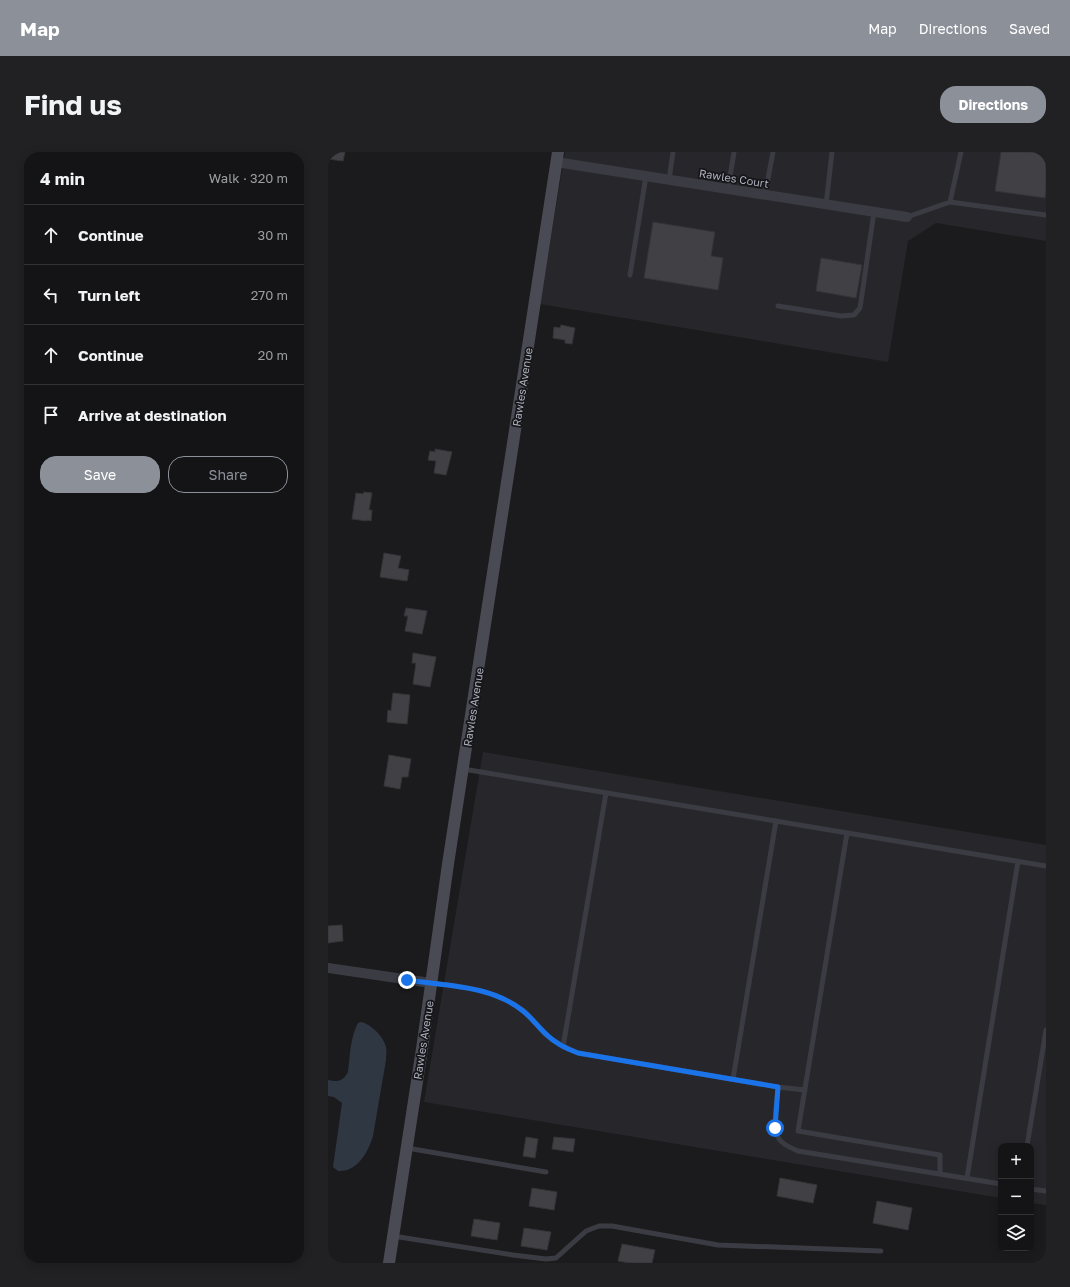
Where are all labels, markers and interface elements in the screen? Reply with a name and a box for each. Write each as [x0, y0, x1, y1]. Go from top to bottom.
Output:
text: Map [20, 17, 60, 40]
text: Map [868, 20, 897, 37]
text: Directions [919, 20, 987, 37]
text: Saved [1009, 20, 1050, 37]
button: Directions [940, 86, 1046, 123]
text: Find us [24, 88, 122, 121]
street label: Rawles Court [698, 166, 770, 190]
text: 4 min [40, 168, 85, 189]
text: Walk · 320 m [209, 170, 288, 186]
icon: ahead [40, 224, 62, 246]
text: Continue [78, 226, 144, 244]
text: 30 m [258, 227, 288, 243]
icon: left [40, 284, 62, 306]
text: Turn left [78, 286, 140, 304]
text: 270 m [251, 287, 288, 303]
icon: ahead [40, 344, 62, 366]
text: Continue [78, 346, 144, 364]
text: 20 m [258, 347, 288, 363]
street label: Rawles Avenue [509, 347, 535, 427]
icon: arrive [40, 404, 62, 426]
text: Arrive at destination [78, 406, 227, 424]
button: Save [40, 456, 160, 493]
button: Share [168, 456, 288, 493]
street label: Rawles Avenue [460, 667, 486, 747]
route end [398, 971, 416, 989]
street label: Rawles Avenue [410, 1000, 436, 1080]
route start [766, 1119, 784, 1137]
map controls [998, 1143, 1034, 1251]
button: + [998, 1143, 1034, 1179]
button: − [998, 1179, 1034, 1215]
button: layers [998, 1215, 1034, 1251]

